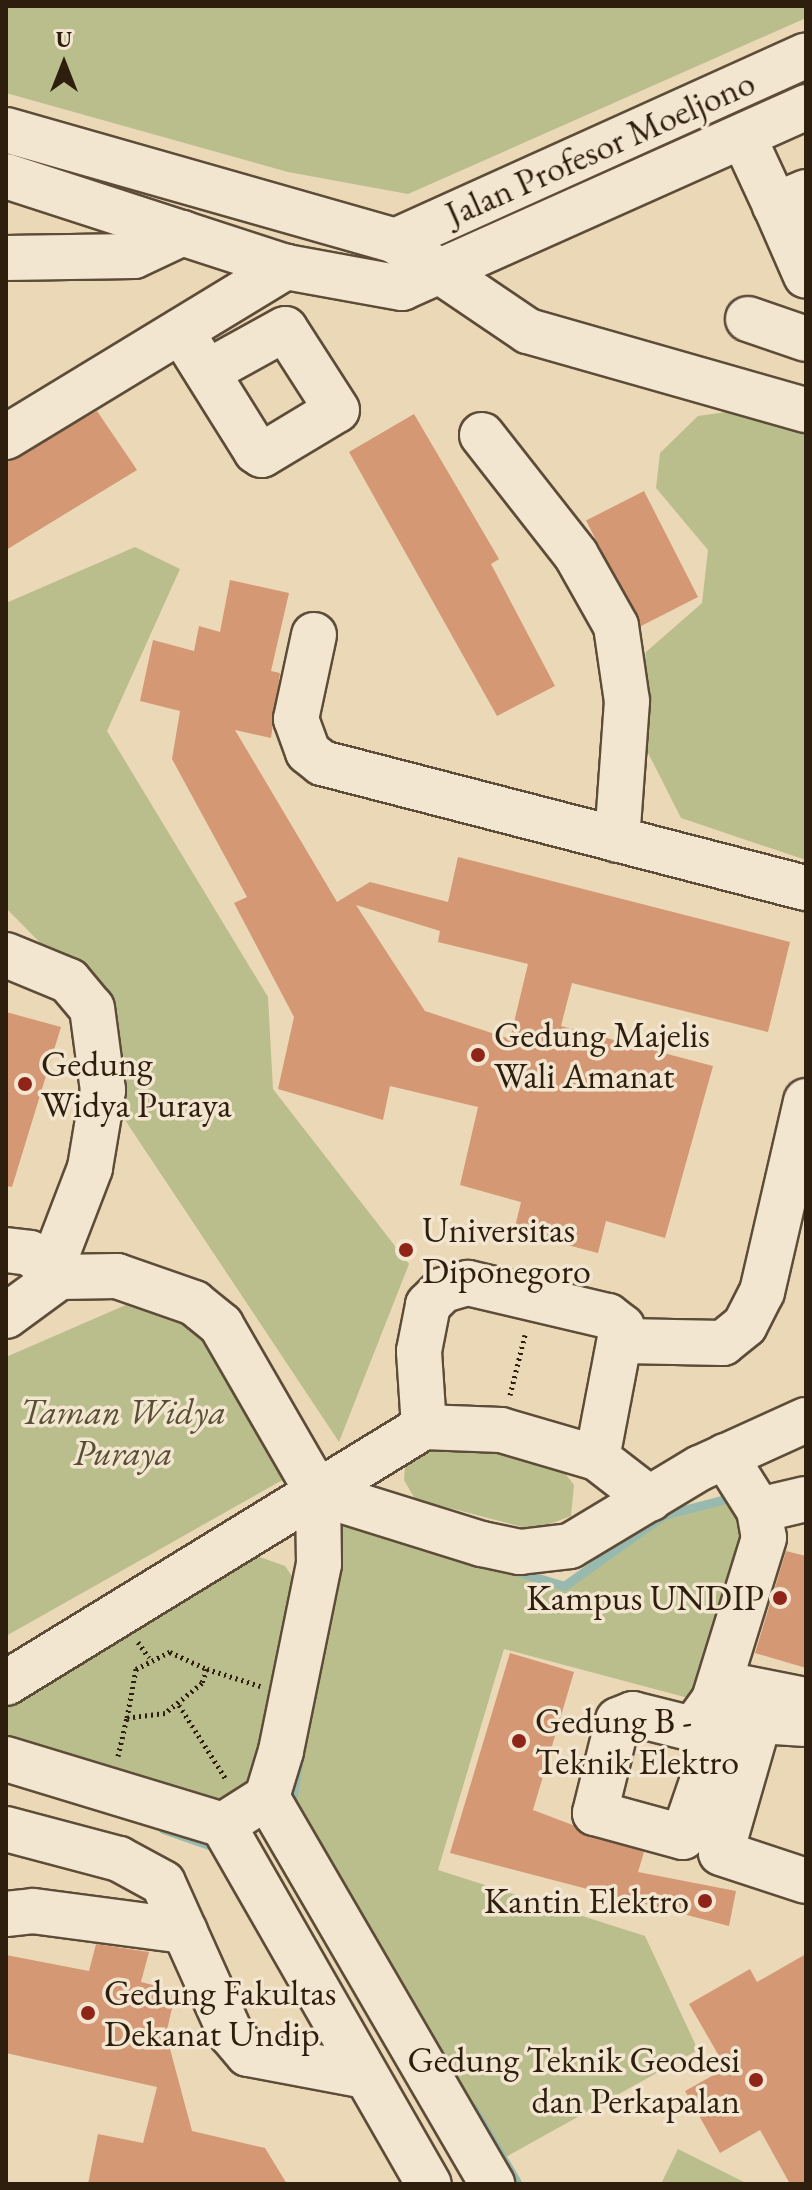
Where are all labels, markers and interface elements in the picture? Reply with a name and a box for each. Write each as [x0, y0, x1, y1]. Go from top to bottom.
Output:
north arrow [24, 24, 104, 104]
text: U [56, 25, 72, 54]
street label: Jalan Profesor Moeljono [439, 60, 761, 236]
place label: Gedung Majelis Wali Amanat [494, 1012, 710, 1097]
place label: Gedung Widya Puraya [41, 1041, 232, 1126]
marker: Gedung Majelis Wali Amanat [469, 1046, 487, 1064]
marker: Gedung Widya Puraya [16, 1075, 34, 1093]
place label: Universitas Diponegoro [422, 1207, 591, 1292]
marker: Universitas Diponegoro [397, 1241, 415, 1259]
park label: Taman Widya Puraya [20, 1389, 226, 1474]
place label: Kampus UNDIP [526, 1576, 764, 1620]
marker: Kampus UNDIP [771, 1589, 789, 1607]
place label: Gedung B - Teknik Elektro [535, 1698, 739, 1783]
marker: Gedung B - Teknik Elektro [510, 1732, 528, 1750]
place label: Kantin Elektro [484, 1879, 689, 1923]
marker: Kantin Elektro [696, 1892, 714, 1910]
place label: Gedung Fakultas Dekanat Undip [104, 1970, 336, 2055]
marker: Gedung Fakultas Dekanat Undip [79, 2004, 97, 2022]
place label: Gedung Teknik Geodesi dan Perkapalan [407, 2037, 740, 2122]
marker: Gedung Teknik Geodesi dan Perkapalan [747, 2071, 765, 2089]

